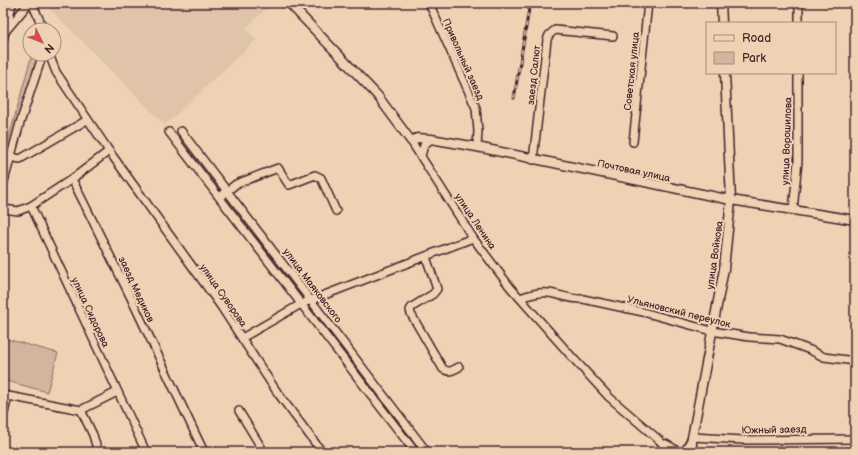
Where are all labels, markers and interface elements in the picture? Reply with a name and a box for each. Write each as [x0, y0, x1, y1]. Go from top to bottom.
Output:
street label: Привольный заезд [440, 17, 486, 102]
north arrow [22, 22, 62, 62]
legend [706, 22, 836, 74]
street label: Советская улица [622, 31, 642, 111]
text: Road [742, 31, 771, 46]
text: N [41, 41, 57, 56]
street label: заезд Салют [525, 44, 543, 106]
text: Park [742, 51, 766, 66]
street label: улица Ворошилова [779, 97, 795, 185]
street label: Почтовая улица [596, 157, 672, 185]
street label: улица Ленина [452, 191, 498, 252]
street label: улица Войкова [704, 220, 726, 290]
street label: улица Маяковского [280, 246, 344, 325]
street label: заезд Медиков [116, 255, 157, 325]
street label: улица Суворова [197, 262, 249, 329]
street label: улица Сидорова [69, 275, 112, 349]
street label: Ульяновский переулок [626, 293, 733, 331]
street label: Южный заезд [741, 423, 807, 437]

